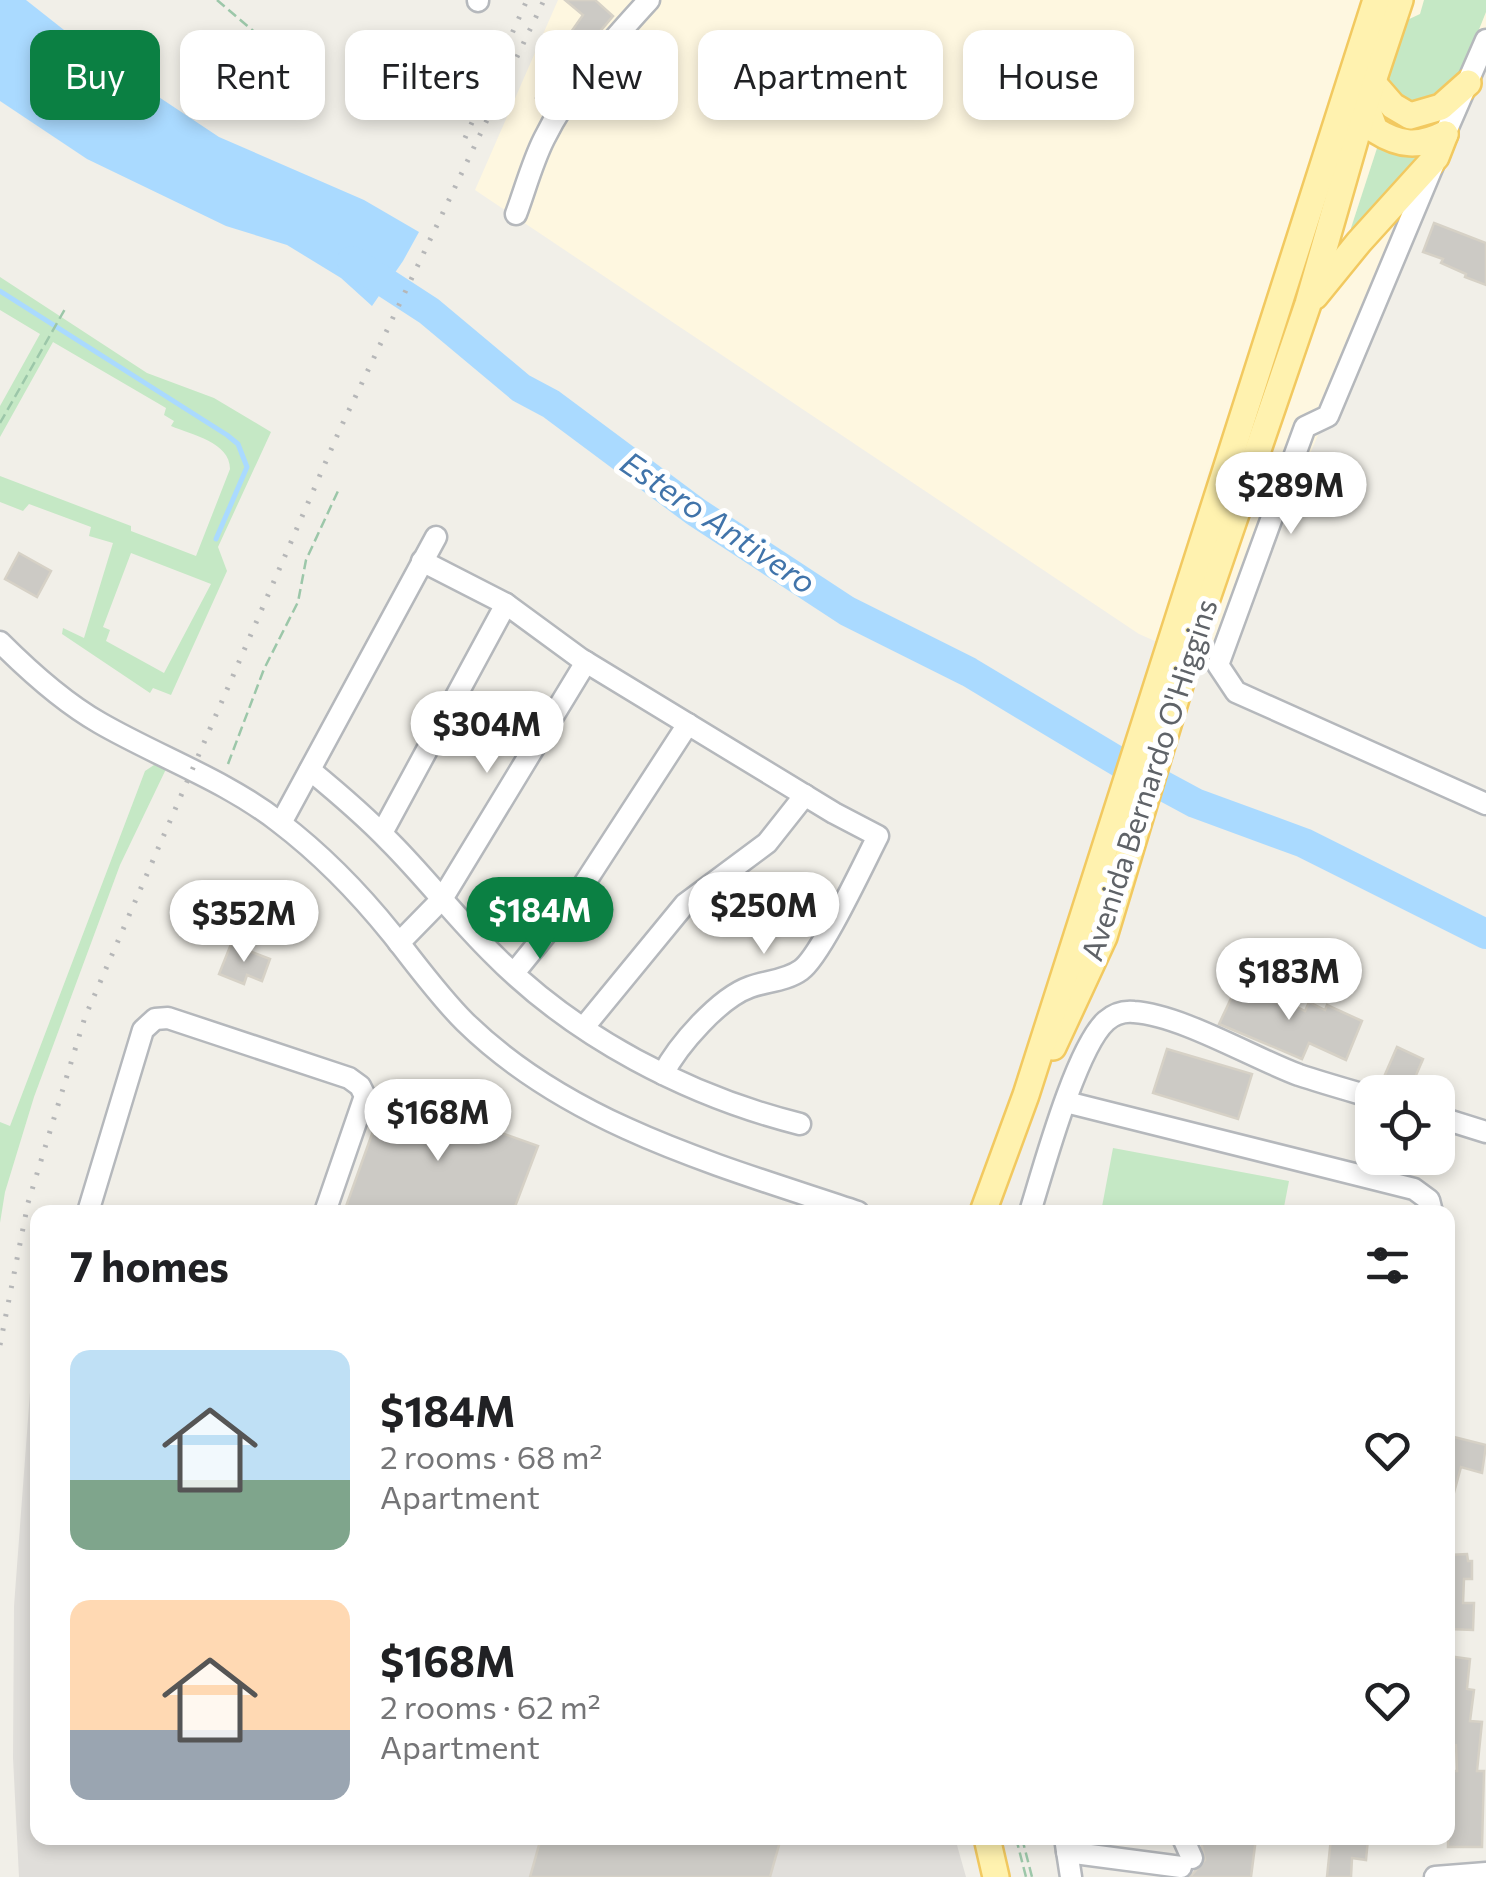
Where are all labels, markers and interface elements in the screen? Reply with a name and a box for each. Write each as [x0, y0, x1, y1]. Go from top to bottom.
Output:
chip: Buy [30, 30, 160, 120]
chip: Rent [180, 30, 325, 120]
chip: Filters [345, 30, 515, 120]
chip: New [535, 30, 678, 120]
chip: Apartment [698, 30, 943, 120]
chip: House [963, 30, 1134, 120]
water label: Estero Antivero [614, 441, 824, 601]
pin: $289M [1221, 452, 1361, 537]
text: $289M [1238, 464, 1344, 504]
street label: Avenida Bernardo O'Higgins [1072, 594, 1224, 965]
pin: $304M [417, 691, 557, 776]
text: $304M [433, 703, 541, 743]
pin: $250M [694, 872, 834, 957]
pin: $184M [470, 877, 610, 962]
pin: $352M [174, 880, 314, 965]
text: $250M [710, 884, 818, 924]
text: $184M [488, 889, 592, 929]
text: $352M [192, 892, 296, 932]
pin: $183M [1219, 938, 1359, 1023]
text: $183M [1238, 950, 1340, 990]
map controls [1355, 1075, 1455, 1175]
button: locate [1355, 1075, 1455, 1175]
pin: $168M [368, 1079, 508, 1164]
text: $168M [386, 1091, 490, 1131]
icon: filters [1360, 1238, 1415, 1293]
text: 7 homes [70, 1239, 229, 1291]
text: $184M [380, 1384, 515, 1436]
icon: home [150, 1390, 270, 1510]
icon: heart [1360, 1423, 1415, 1478]
text: 2 rooms · 68 m² [380, 1436, 602, 1476]
text: Apartment [380, 1476, 540, 1516]
text: $168M [380, 1634, 516, 1686]
icon: home [150, 1640, 270, 1760]
icon: heart [1360, 1673, 1415, 1728]
text: 2 rooms · 62 m² [380, 1686, 601, 1726]
text: Apartment [380, 1726, 540, 1766]

